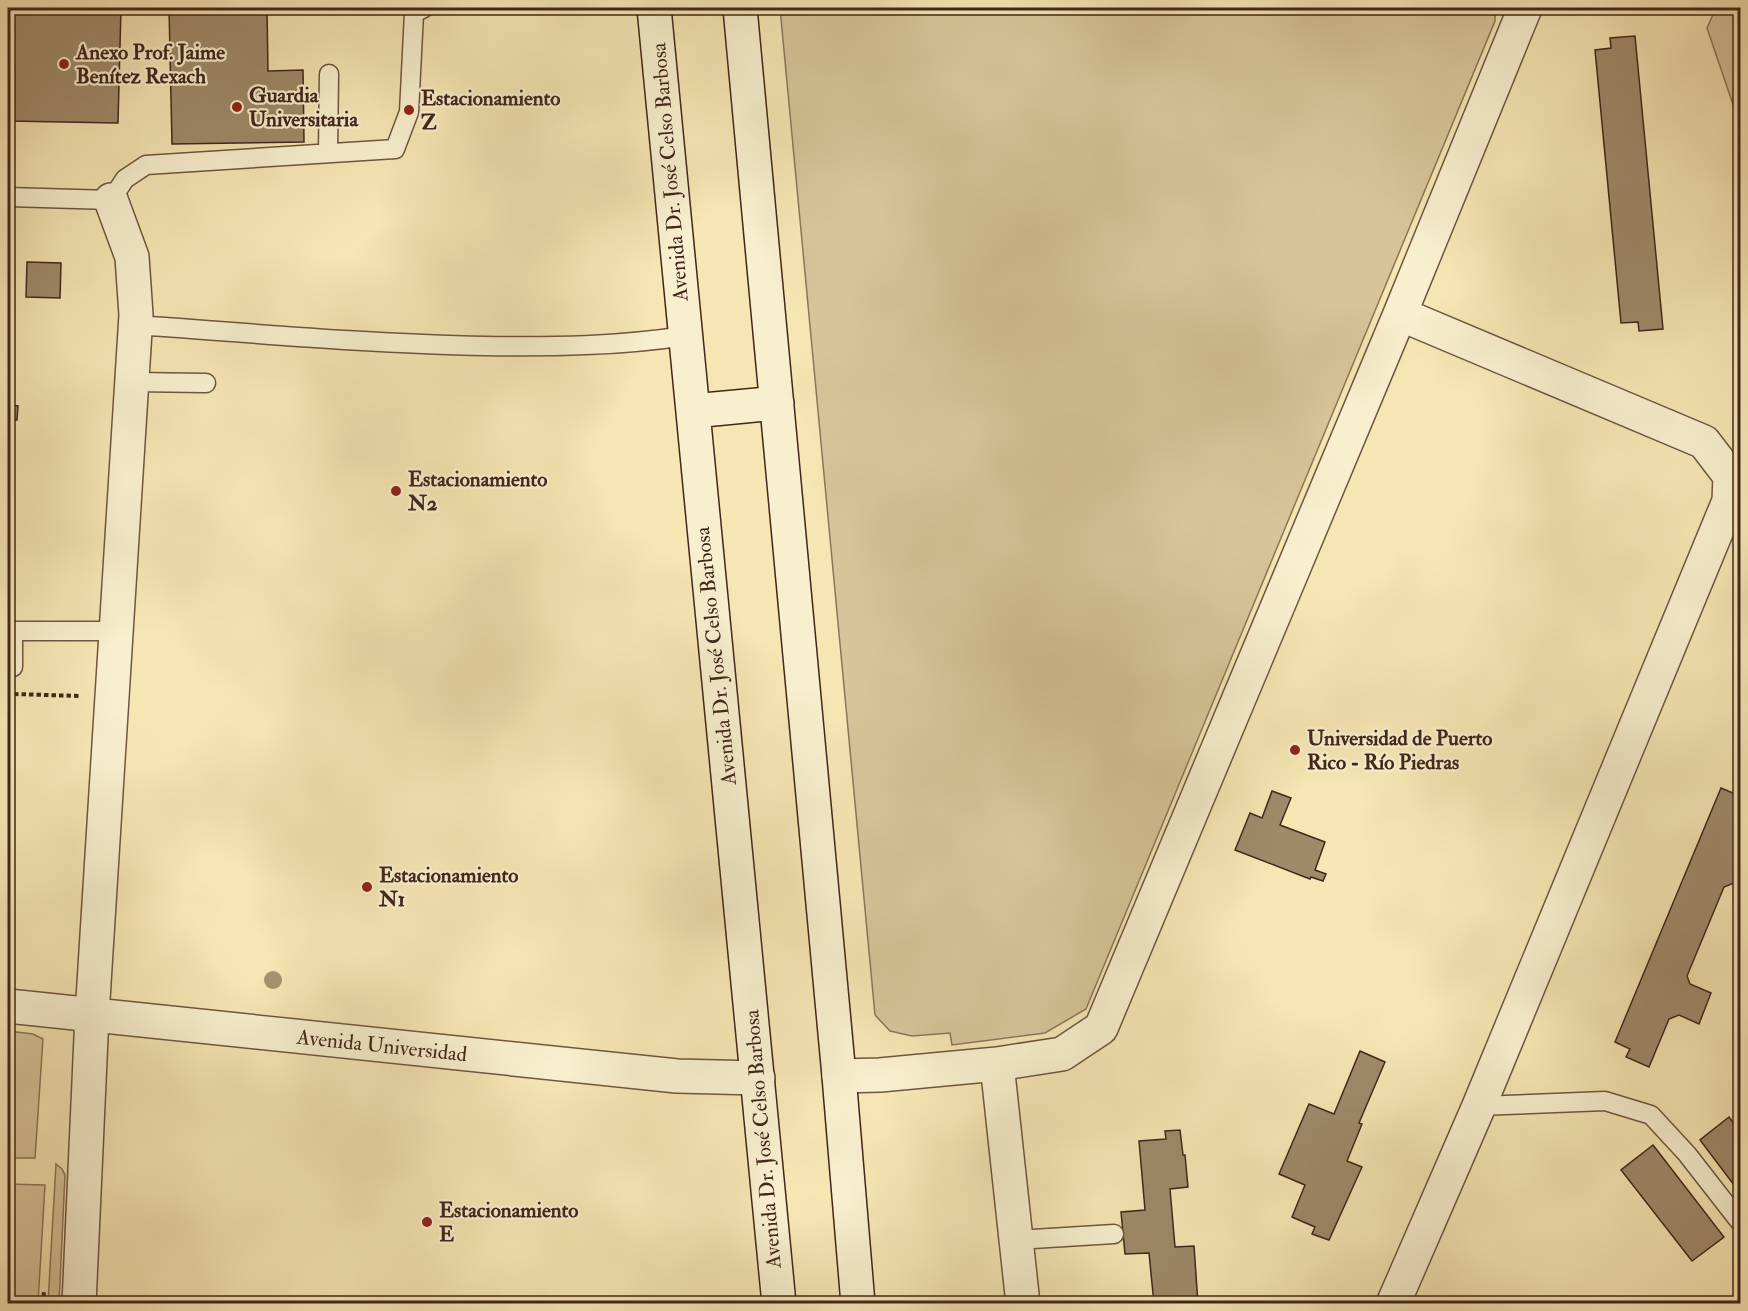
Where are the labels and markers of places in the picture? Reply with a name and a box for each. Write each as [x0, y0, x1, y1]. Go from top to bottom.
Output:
place label: Anexo Prof. Jaime Benítez Rexach [75, 39, 225, 90]
marker: Anexo Prof. Jaime Benítez Rexach [57, 57, 71, 71]
place label: Guardia Universitaria [249, 82, 359, 133]
place label: Estacionamiento Z [421, 85, 560, 136]
marker: Guardia Universitaria [230, 100, 244, 114]
marker: Estacionamiento Z [402, 103, 416, 117]
place label: Estacionamiento N2 [407, 466, 547, 517]
marker: Estacionamiento N2 [389, 484, 403, 498]
place label: Universidad de Puerto Rico - Río Piedras [1307, 725, 1492, 776]
marker: Universidad de Puerto Rico - Río Piedras [1288, 743, 1302, 757]
place label: Estacionamiento N1 [378, 862, 518, 913]
marker: Estacionamiento N1 [360, 880, 374, 894]
place label: Estacionamiento E [439, 1197, 578, 1248]
marker: Estacionamiento E [420, 1215, 434, 1229]

